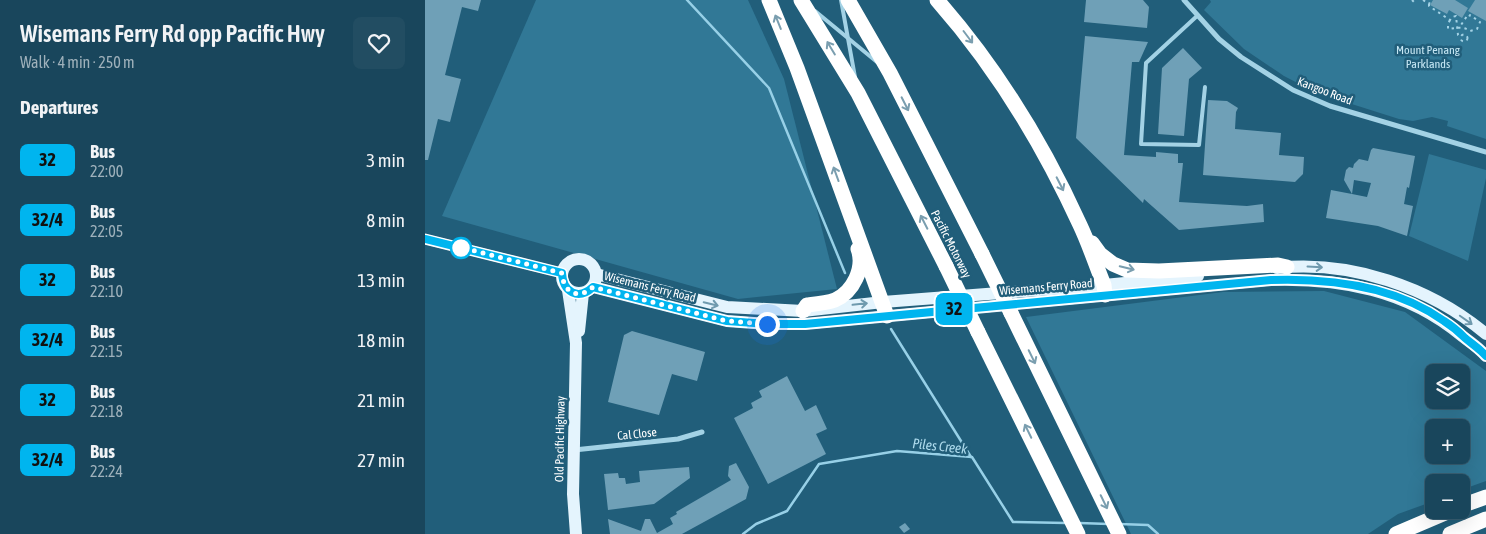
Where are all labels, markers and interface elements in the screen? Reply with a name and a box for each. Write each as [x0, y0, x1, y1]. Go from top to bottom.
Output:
one-way arrow [773, 15, 783, 30]
button: heart [353, 17, 405, 69]
text: Wisemans Ferry Rd opp Pacific Hwy [20, 20, 325, 47]
one-way arrow [963, 30, 974, 43]
one-way arrow [825, 41, 835, 55]
park label: Mount Penang Parklands [1396, 43, 1461, 71]
text: Walk · 4 min · 250 m [20, 53, 134, 71]
street label: Kangoo Road [1296, 74, 1354, 108]
text: Departures [20, 96, 98, 118]
one-way arrow [901, 96, 910, 111]
text: Bus [90, 140, 115, 162]
text: 32 [39, 149, 56, 170]
text: 3 min [366, 149, 405, 171]
text: 22:00 [90, 162, 123, 180]
one-way arrow [831, 167, 840, 182]
one-way arrow [1056, 176, 1065, 191]
text: Bus [90, 200, 115, 222]
street label: Pacific Motorway [928, 208, 974, 280]
text: 32/4 [32, 209, 63, 230]
text: 8 min [366, 209, 405, 231]
one-way arrow [919, 215, 928, 230]
text: 22:05 [90, 222, 123, 240]
unlabelled marker [450, 237, 472, 259]
text: Bus [90, 260, 115, 282]
one-way arrow [1307, 263, 1323, 272]
one-way arrow [1118, 264, 1134, 274]
text: 32 [39, 269, 56, 290]
text: 13 min [357, 269, 405, 291]
street label: Wisemans Ferry Road [603, 269, 697, 305]
street label: Wisemans Ferry Road [999, 276, 1093, 298]
text: 22:10 [90, 282, 123, 300]
line badge: 32 [931, 293, 977, 325]
text: 32 [946, 298, 962, 319]
one-way arrow [852, 299, 868, 309]
one-way arrow [702, 300, 718, 309]
your location [755, 312, 780, 337]
one-way arrow [1459, 315, 1473, 325]
text: Bus [90, 320, 115, 342]
text: 32/4 [32, 329, 63, 350]
text: 18 min [357, 329, 405, 351]
text: 22:15 [90, 342, 123, 360]
one-way arrow [1028, 349, 1038, 364]
map controls [1425, 364, 1470, 519]
button: layers [1425, 364, 1470, 409]
text: Bus [90, 380, 115, 402]
text: 32 [39, 389, 56, 410]
text: 21 min [357, 389, 405, 411]
street label: Old Pacific Highway [552, 396, 568, 482]
text: 22:18 [90, 402, 123, 420]
button: + [1425, 419, 1470, 464]
one-way arrow [1022, 424, 1032, 439]
street label: Cal Close [617, 425, 657, 443]
water label: Piles Creek [912, 435, 969, 457]
text: Bus [90, 440, 115, 462]
text: 32/4 [32, 449, 63, 470]
text: 27 min [357, 449, 405, 471]
text: 22:24 [90, 462, 123, 480]
button: − [1425, 474, 1470, 519]
one-way arrow [1099, 494, 1109, 509]

